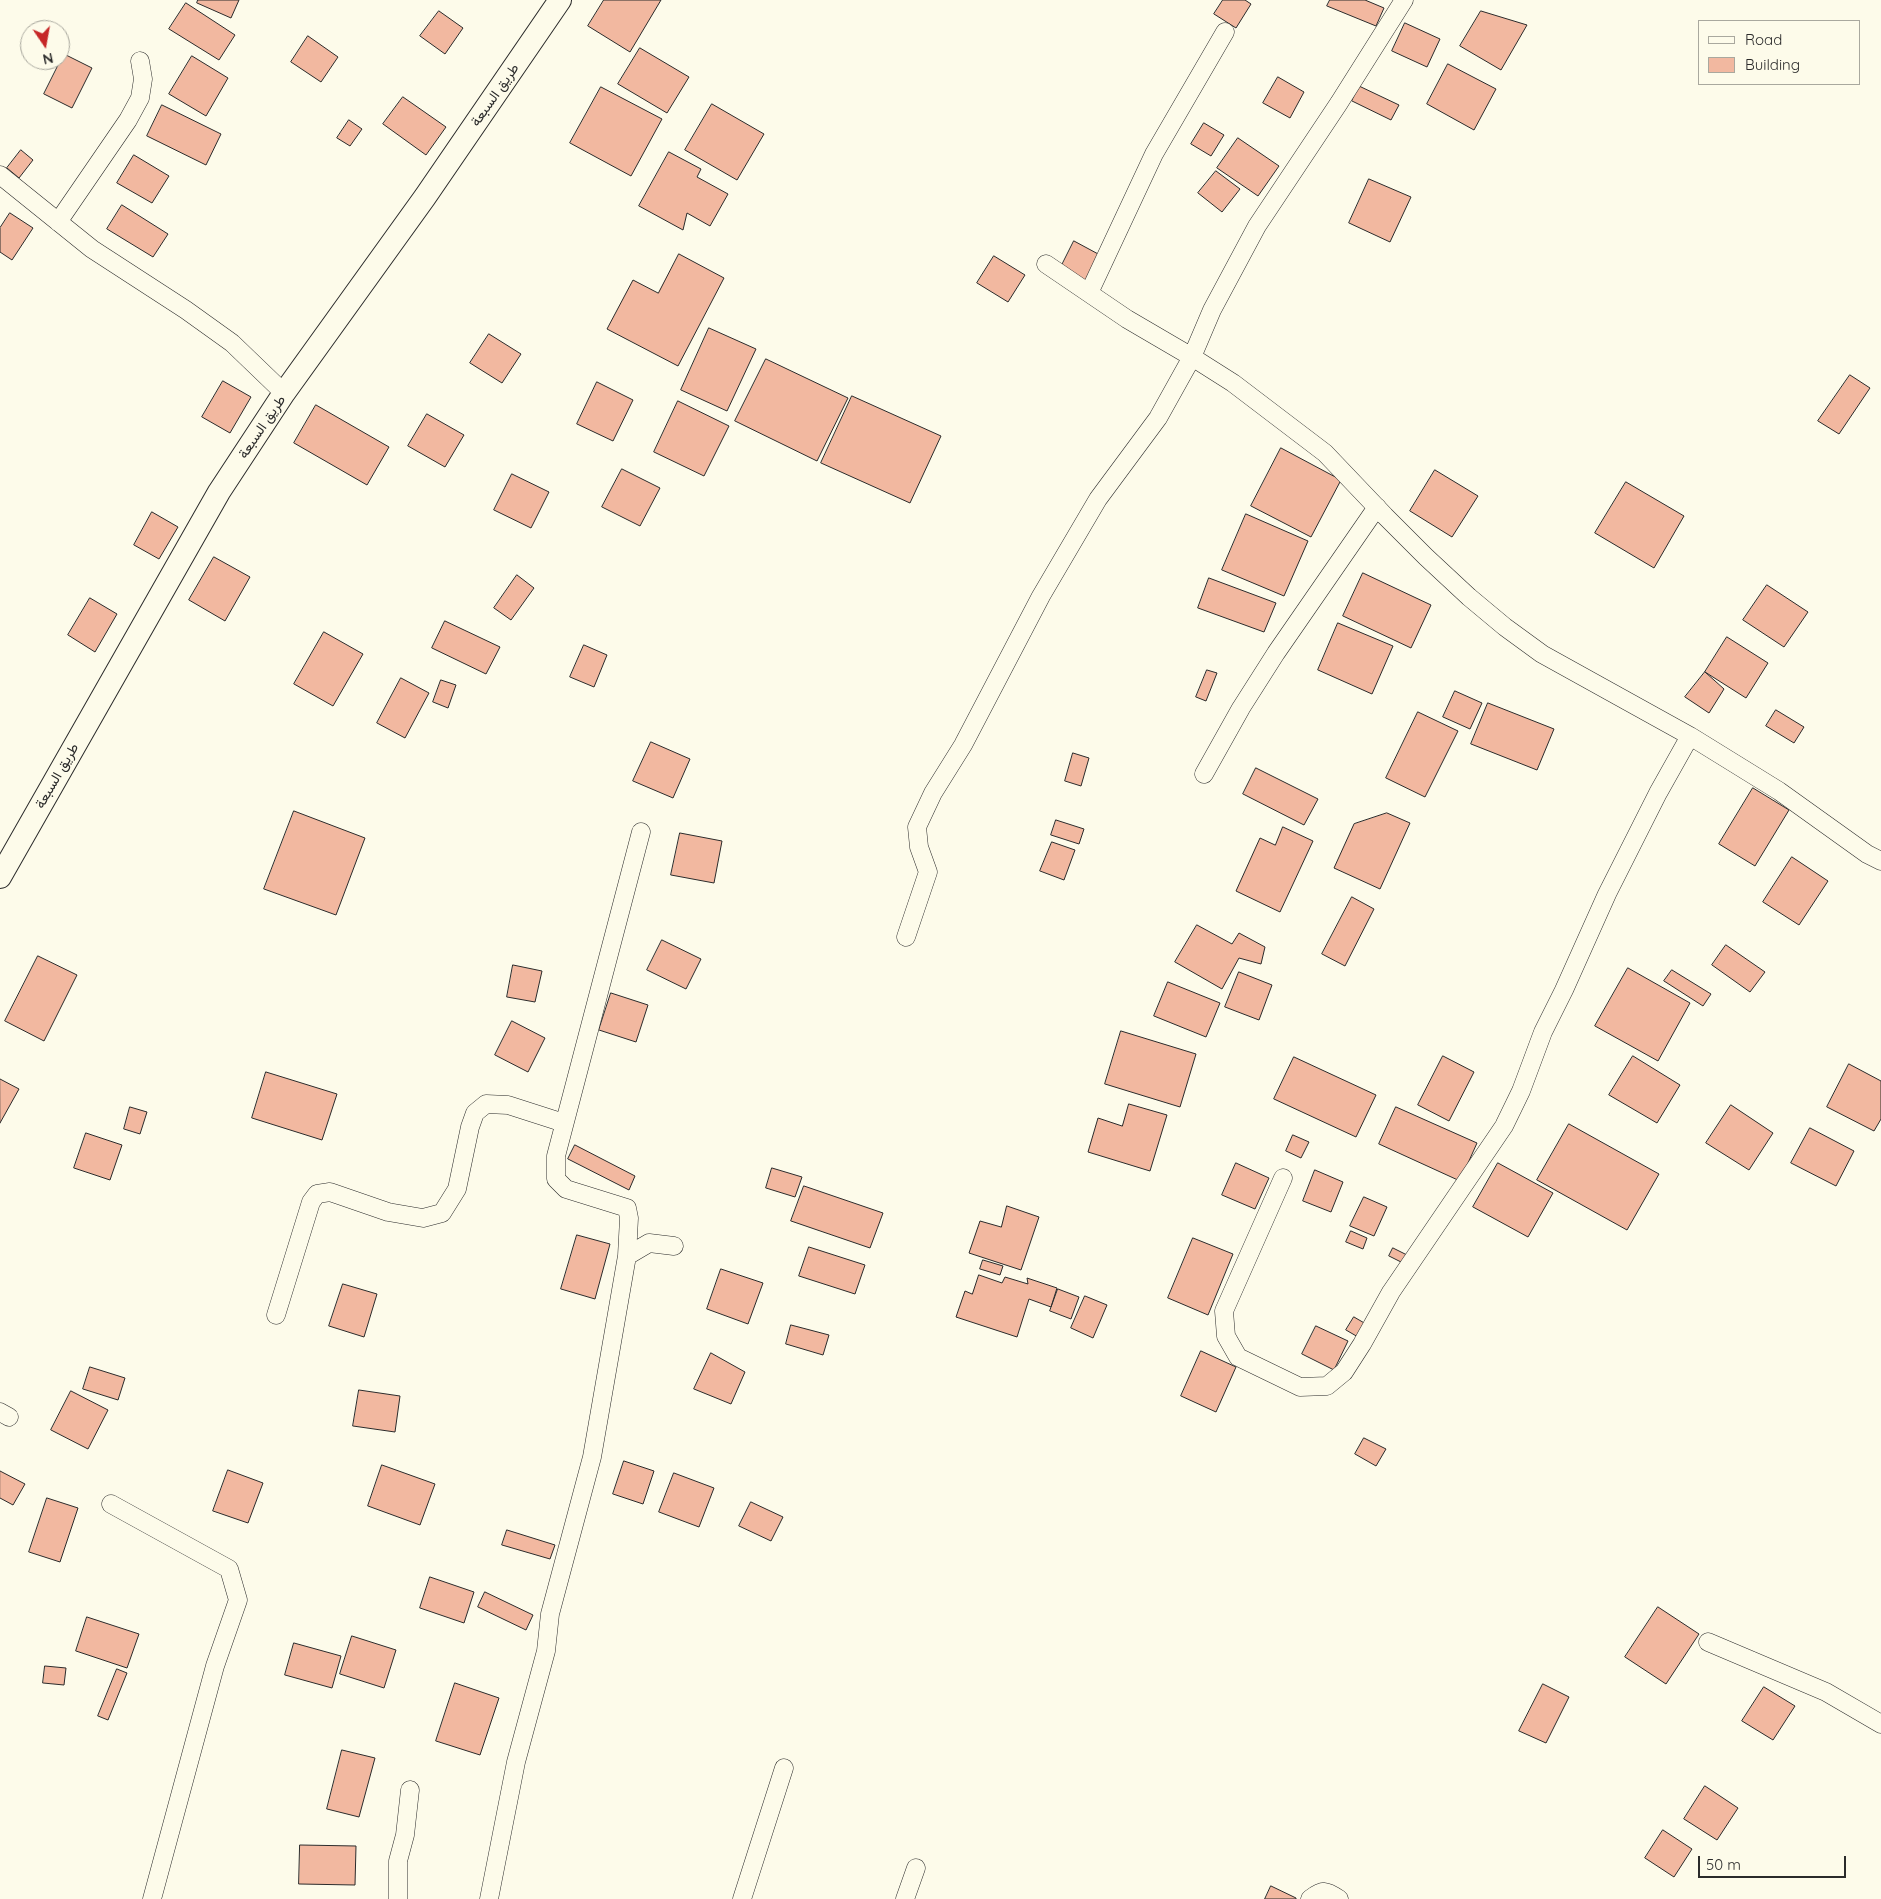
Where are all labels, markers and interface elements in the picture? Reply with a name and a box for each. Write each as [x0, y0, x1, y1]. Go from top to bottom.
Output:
north arrow [20, 20, 70, 70]
legend [1698, 20, 1861, 85]
text: Road [1745, 30, 1782, 49]
text: N [41, 49, 55, 69]
text: Building [1745, 55, 1800, 74]
street label: طريق السبعة [467, 60, 523, 130]
street label: طريق السبعة [235, 392, 289, 462]
street label: طريق السبعة [32, 740, 82, 812]
scale bar [1701, 1846, 1848, 1878]
text: 50 m [1706, 1855, 1741, 1874]

